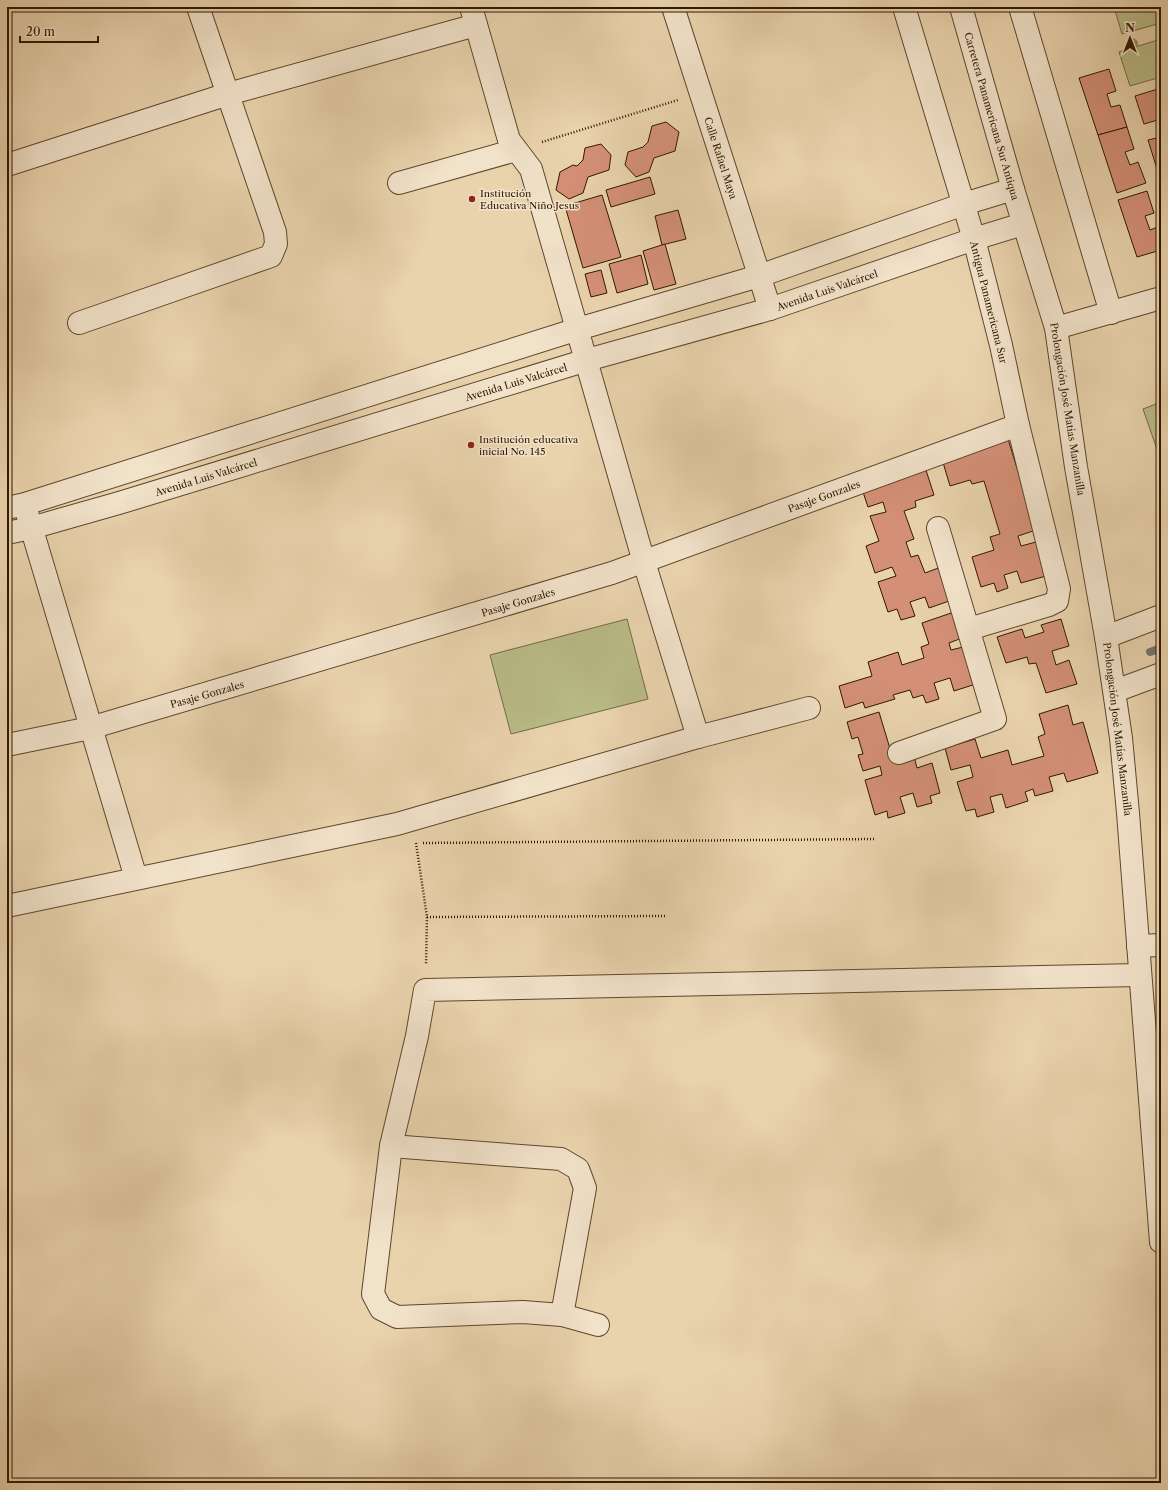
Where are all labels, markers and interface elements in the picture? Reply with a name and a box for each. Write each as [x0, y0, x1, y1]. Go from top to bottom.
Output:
scale bar [20, 18, 98, 44]
north arrow [1110, 18, 1150, 58]
text: N [1125, 21, 1135, 35]
text: 20 m [26, 24, 55, 39]
street label: Carretera Panamericana Sur Antiqua [961, 31, 1022, 202]
street label: Calle Rafael Maya [701, 115, 740, 201]
place label: Institución Educativa Niño Jesus [480, 187, 579, 212]
marker: Institución Educativa Niño Jesus [467, 194, 477, 204]
street label: Antigua Panamericana Sur [967, 238, 1010, 366]
street label: Avenida Luis Valcárcel [774, 267, 879, 314]
street label: Prolongación José Matías Manzanilla [1047, 322, 1088, 497]
street label: Avenida Luis Valcárcel [463, 361, 569, 404]
place label: Institución educativa inicial No. 145 [479, 433, 579, 458]
marker: Institución educativa inicial No. 145 [466, 440, 476, 450]
street label: Avenida Luis Valcárcel [153, 456, 259, 499]
street label: Pasaje Gonzales [786, 477, 862, 516]
street label: Pasaje Gonzales [480, 585, 557, 620]
street label: Prolongación José Matías Manzanilla [1100, 641, 1135, 817]
street label: Pasaje Gonzales [169, 678, 246, 711]

